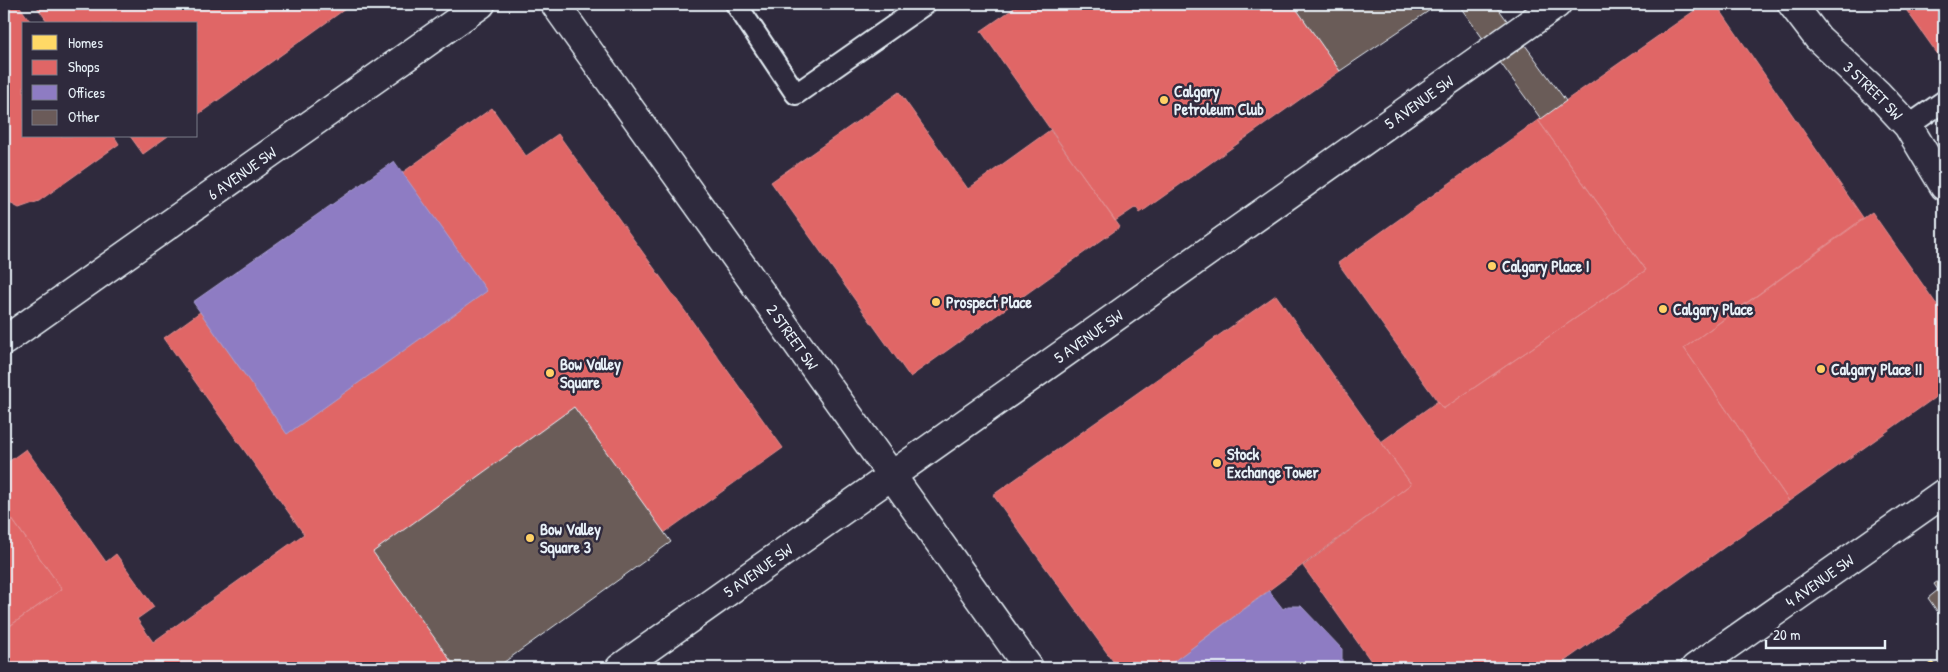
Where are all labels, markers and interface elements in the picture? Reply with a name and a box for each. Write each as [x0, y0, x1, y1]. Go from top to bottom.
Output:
legend [22, 22, 198, 138]
text: Homes [68, 32, 103, 53]
text: Shops [68, 56, 100, 77]
street label: 3 STREET SW [1839, 56, 1908, 125]
street label: 5 AVENUE SW [1380, 70, 1458, 134]
place label: Calgary Petroleum Club [1174, 80, 1264, 120]
text: Offices [68, 82, 105, 103]
marker: Calgary Petroleum Club [1158, 94, 1170, 106]
text: Other [68, 106, 100, 127]
street label: 6 AVENUE SW [203, 141, 281, 205]
place label: Calgary Place I [1502, 255, 1590, 278]
marker: Calgary Place I [1486, 260, 1498, 272]
place label: Prospect Place [946, 291, 1033, 314]
marker: Prospect Place [930, 296, 942, 308]
place label: Calgary Place [1673, 298, 1754, 321]
street label: 2 STREET SW [762, 300, 824, 374]
marker: Calgary Place [1657, 303, 1669, 315]
street label: 5 AVENUE SW [1049, 304, 1127, 368]
place label: Bow Valley Square [560, 353, 621, 394]
place label: Calgary Place II [1831, 358, 1922, 381]
marker: Calgary Place II [1815, 363, 1827, 375]
marker: Bow Valley Square [544, 367, 556, 379]
place label: Stock Exchange Tower [1227, 443, 1320, 484]
marker: Stock Exchange Tower [1211, 457, 1223, 469]
place label: Bow Valley Square 3 [540, 518, 601, 559]
marker: Bow Valley Square 3 [524, 532, 536, 544]
street label: 5 AVENUE SW [719, 538, 797, 602]
street label: 4 AVENUE SW [1781, 549, 1858, 612]
scale bar [1766, 617, 1884, 649]
text: 20 m [1773, 624, 1800, 645]

